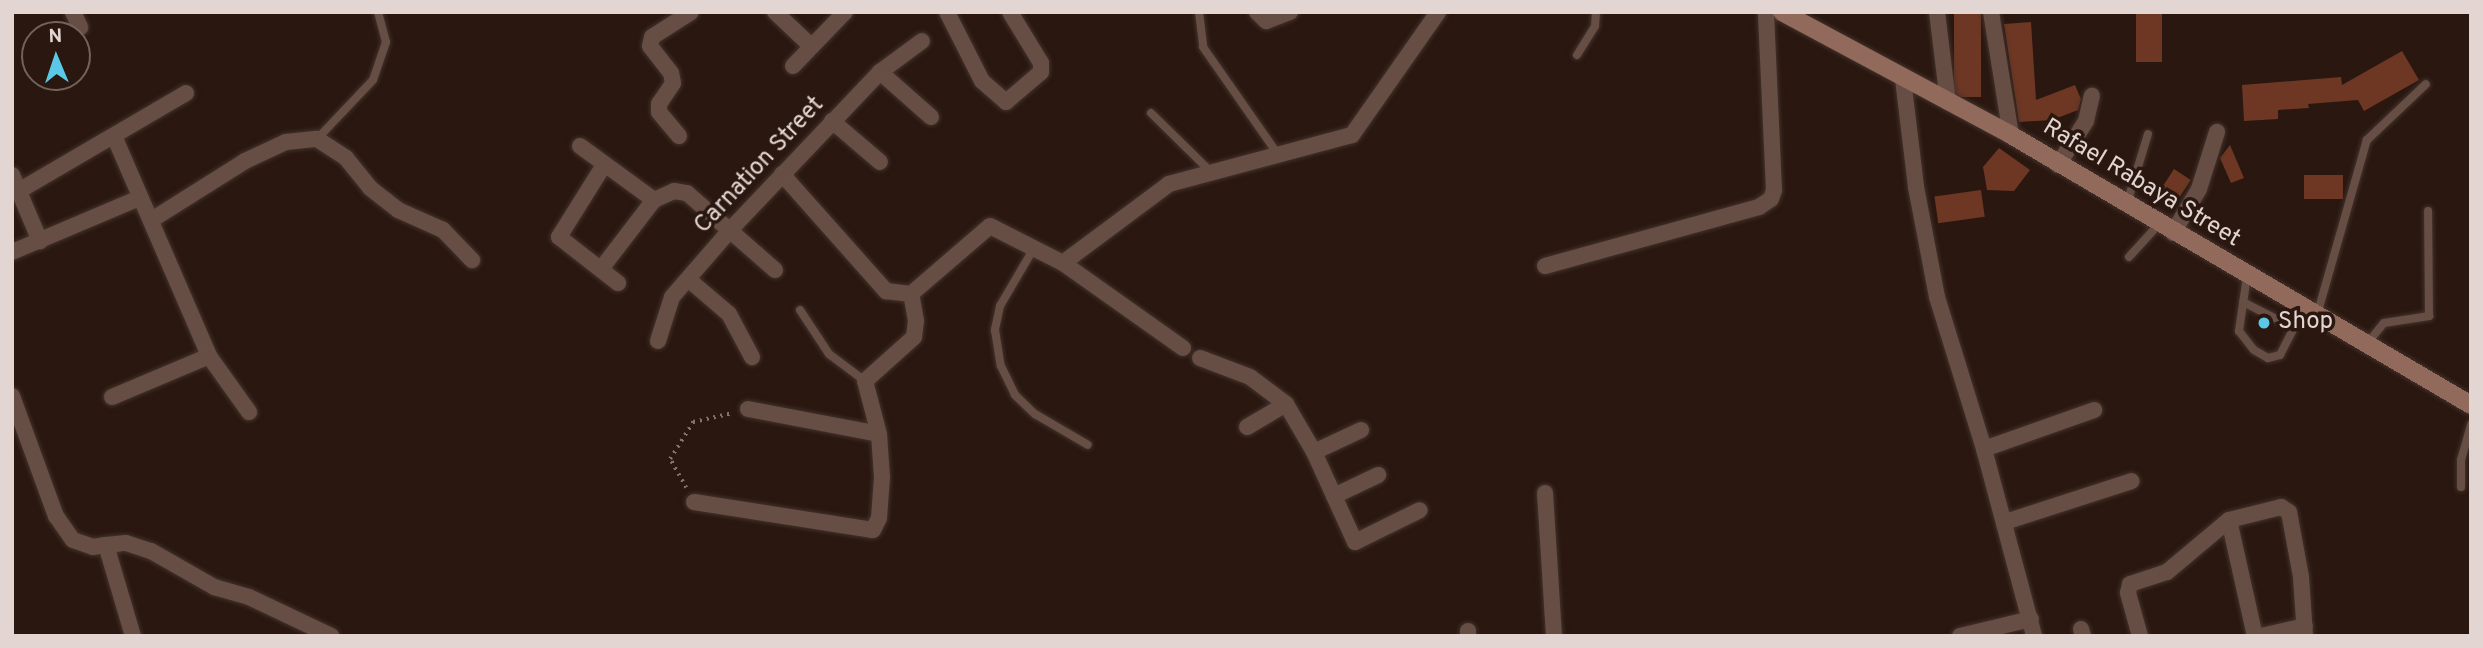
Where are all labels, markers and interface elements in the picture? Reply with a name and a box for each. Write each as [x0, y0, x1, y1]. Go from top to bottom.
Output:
north arrow [21, 21, 91, 91]
text: N [48, 25, 63, 49]
street label: Carnation Street [689, 92, 831, 240]
street label: Rafael Rabaya Street [2037, 114, 2245, 254]
place label: Shop [2278, 309, 2333, 337]
marker: Shop [2256, 315, 2272, 331]

